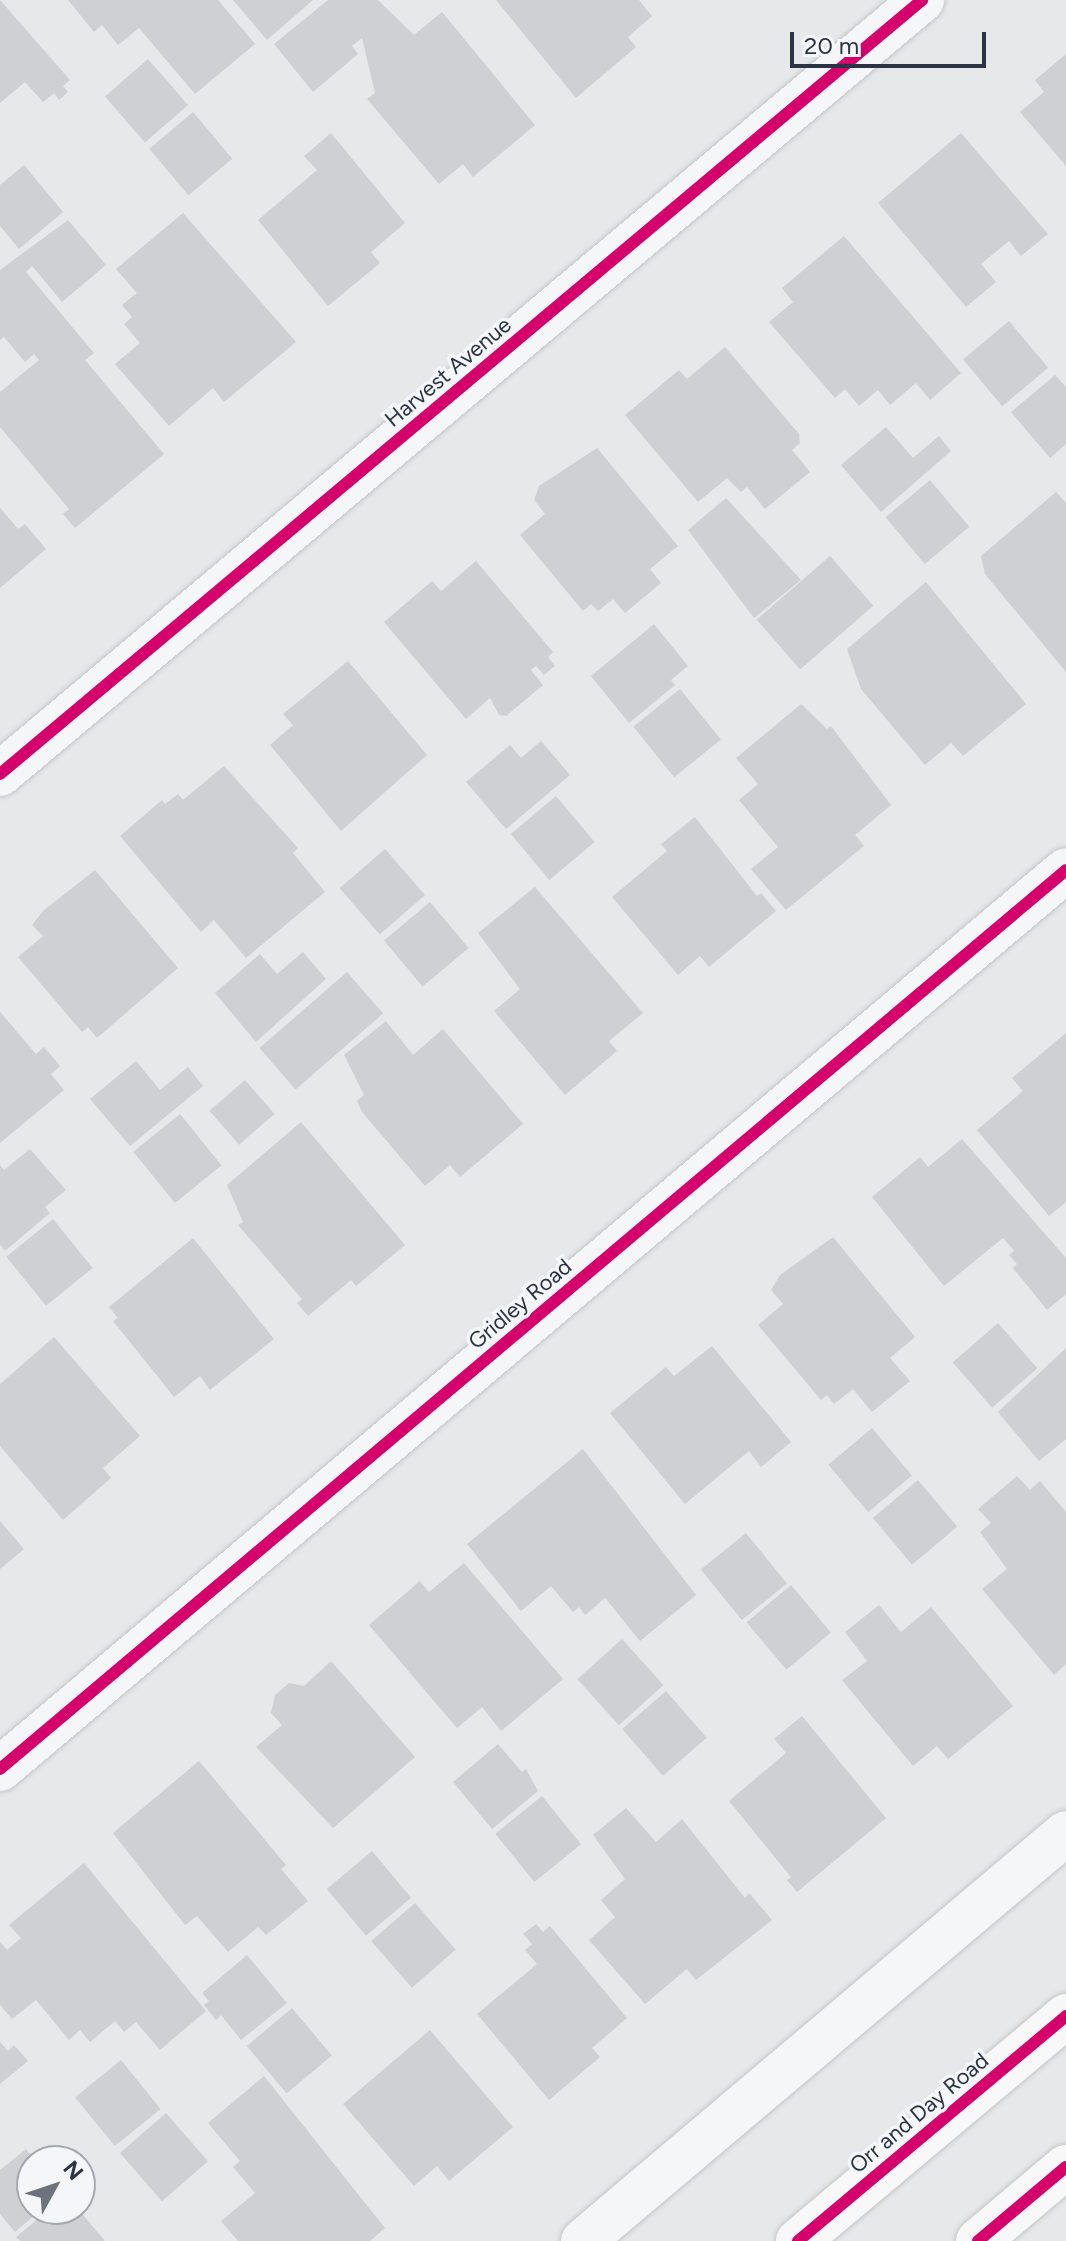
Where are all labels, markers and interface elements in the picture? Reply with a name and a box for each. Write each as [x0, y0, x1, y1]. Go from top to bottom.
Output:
scale bar [794, 16, 990, 66]
text: 20 m [804, 31, 859, 60]
street label: Harvest Avenue [379, 312, 517, 432]
street label: Gridley Road [463, 1253, 577, 1355]
street label: Orr and Day Road [844, 2047, 994, 2179]
north arrow [16, 2145, 96, 2225]
text: N [57, 2155, 89, 2186]

